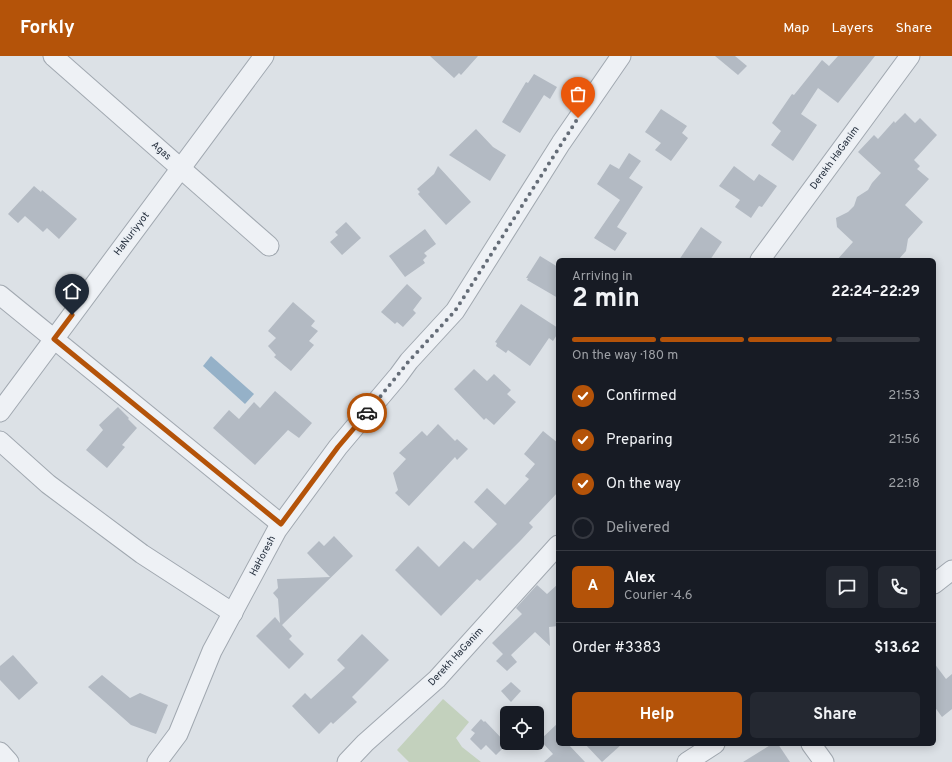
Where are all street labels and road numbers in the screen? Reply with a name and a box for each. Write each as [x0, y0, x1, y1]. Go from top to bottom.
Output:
street label: Derekh HaGanim [808, 124, 862, 192]
street label: Agas [148, 139, 174, 163]
street label: HaNuriyyot [111, 209, 153, 258]
street label: HaHoresh [247, 534, 279, 578]
street label: Derekh HaGanim [426, 625, 486, 689]

